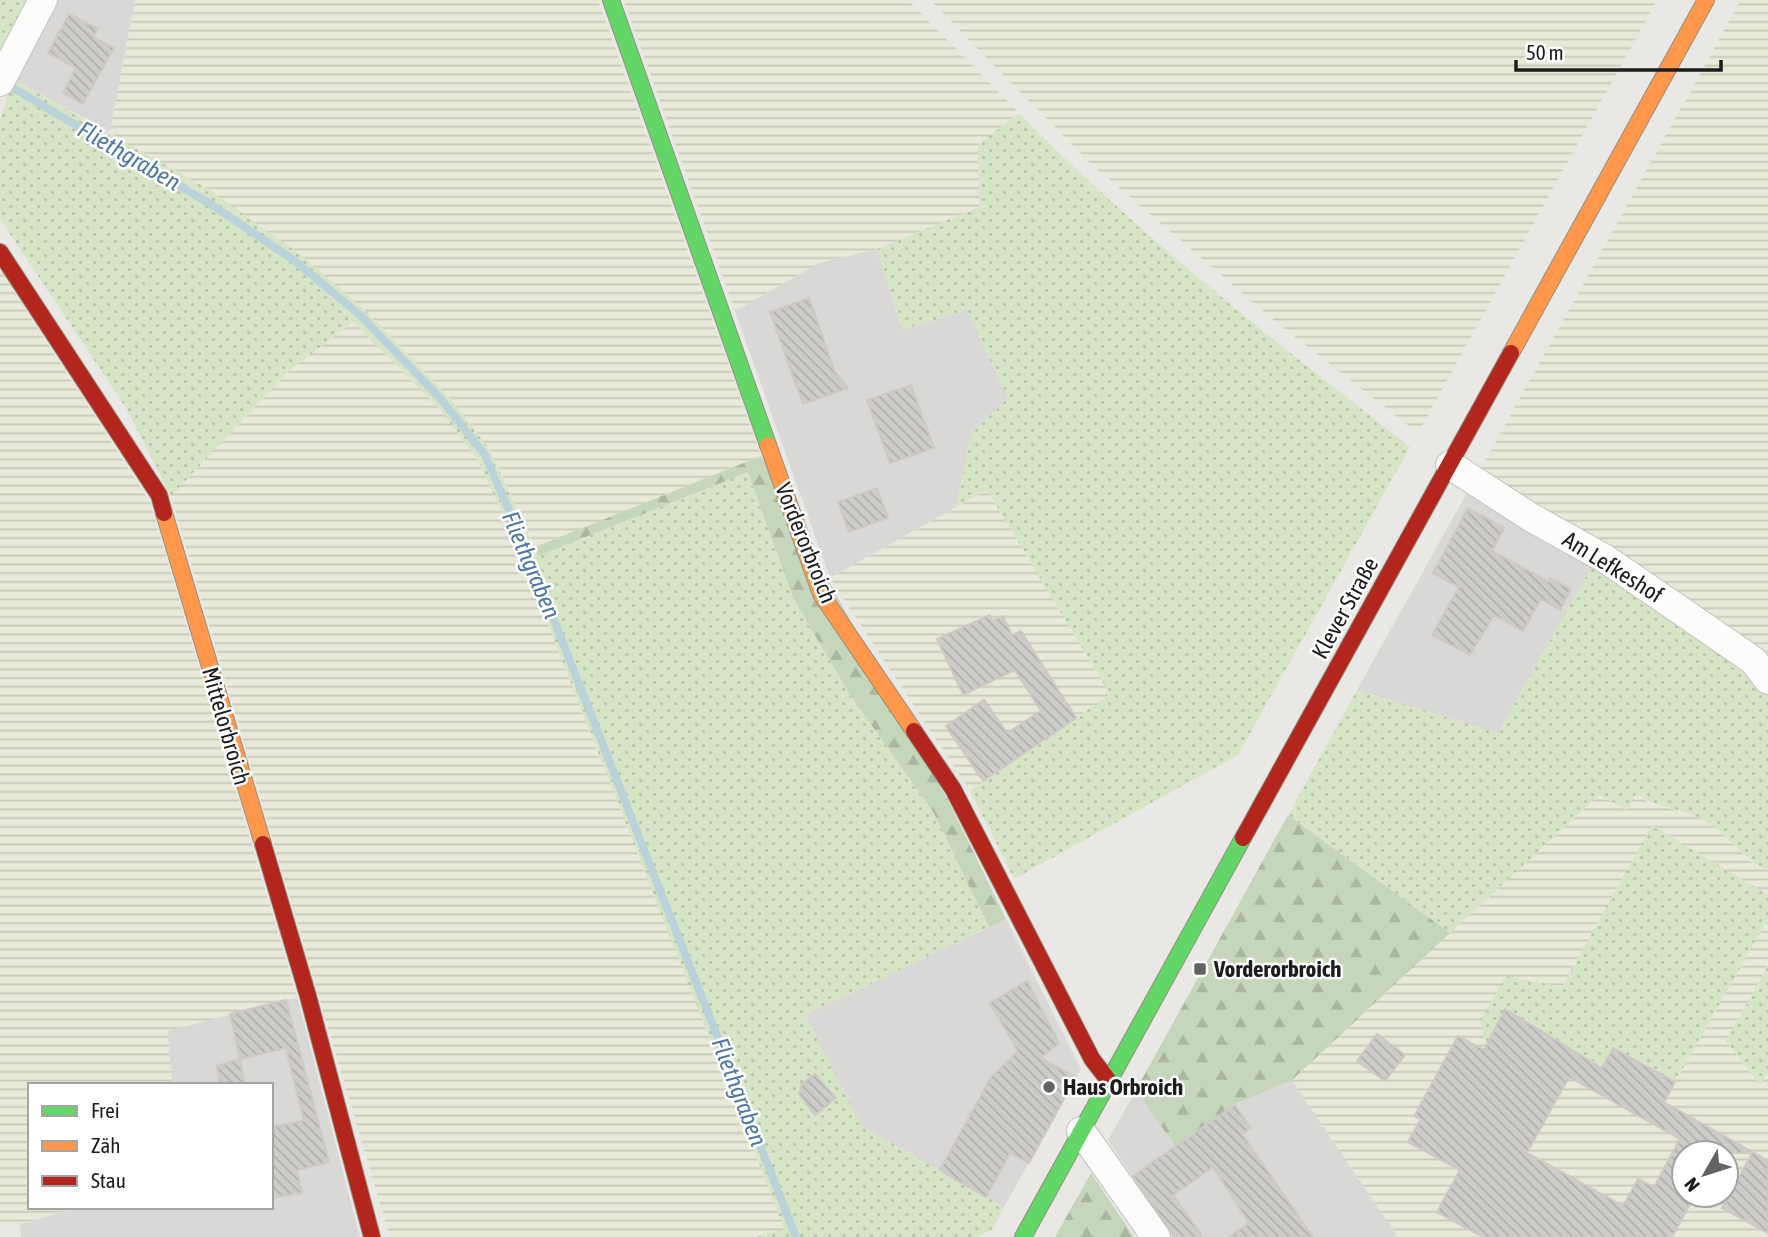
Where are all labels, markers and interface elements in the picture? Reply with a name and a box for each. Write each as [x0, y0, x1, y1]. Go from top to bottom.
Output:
scale bar [1516, 28, 1721, 72]
text: 50 m [1526, 40, 1564, 64]
water label: Fliethgraben [73, 115, 186, 196]
street label: Vorderorbroich [770, 479, 842, 607]
water label: Fliethgraben [497, 507, 566, 623]
street label: Am Lefkeshof [1558, 526, 1668, 608]
street label: Klever Straße [1307, 553, 1383, 663]
street label: Mittelorbroich [197, 664, 255, 788]
place label: Vorderorbroich [1213, 956, 1341, 982]
marker: Vorderorbroich [1192, 961, 1208, 977]
water label: Fliethgraben [706, 1034, 773, 1150]
place label: Haus Orbroich [1063, 1074, 1183, 1100]
marker: Haus Orbroich [1041, 1079, 1057, 1095]
legend [28, 1083, 273, 1209]
text: Frei [91, 1098, 120, 1122]
text: Zäh [91, 1133, 120, 1157]
north arrow [1670, 1139, 1740, 1209]
text: Stau [91, 1168, 126, 1192]
text: N [1680, 1173, 1704, 1196]

